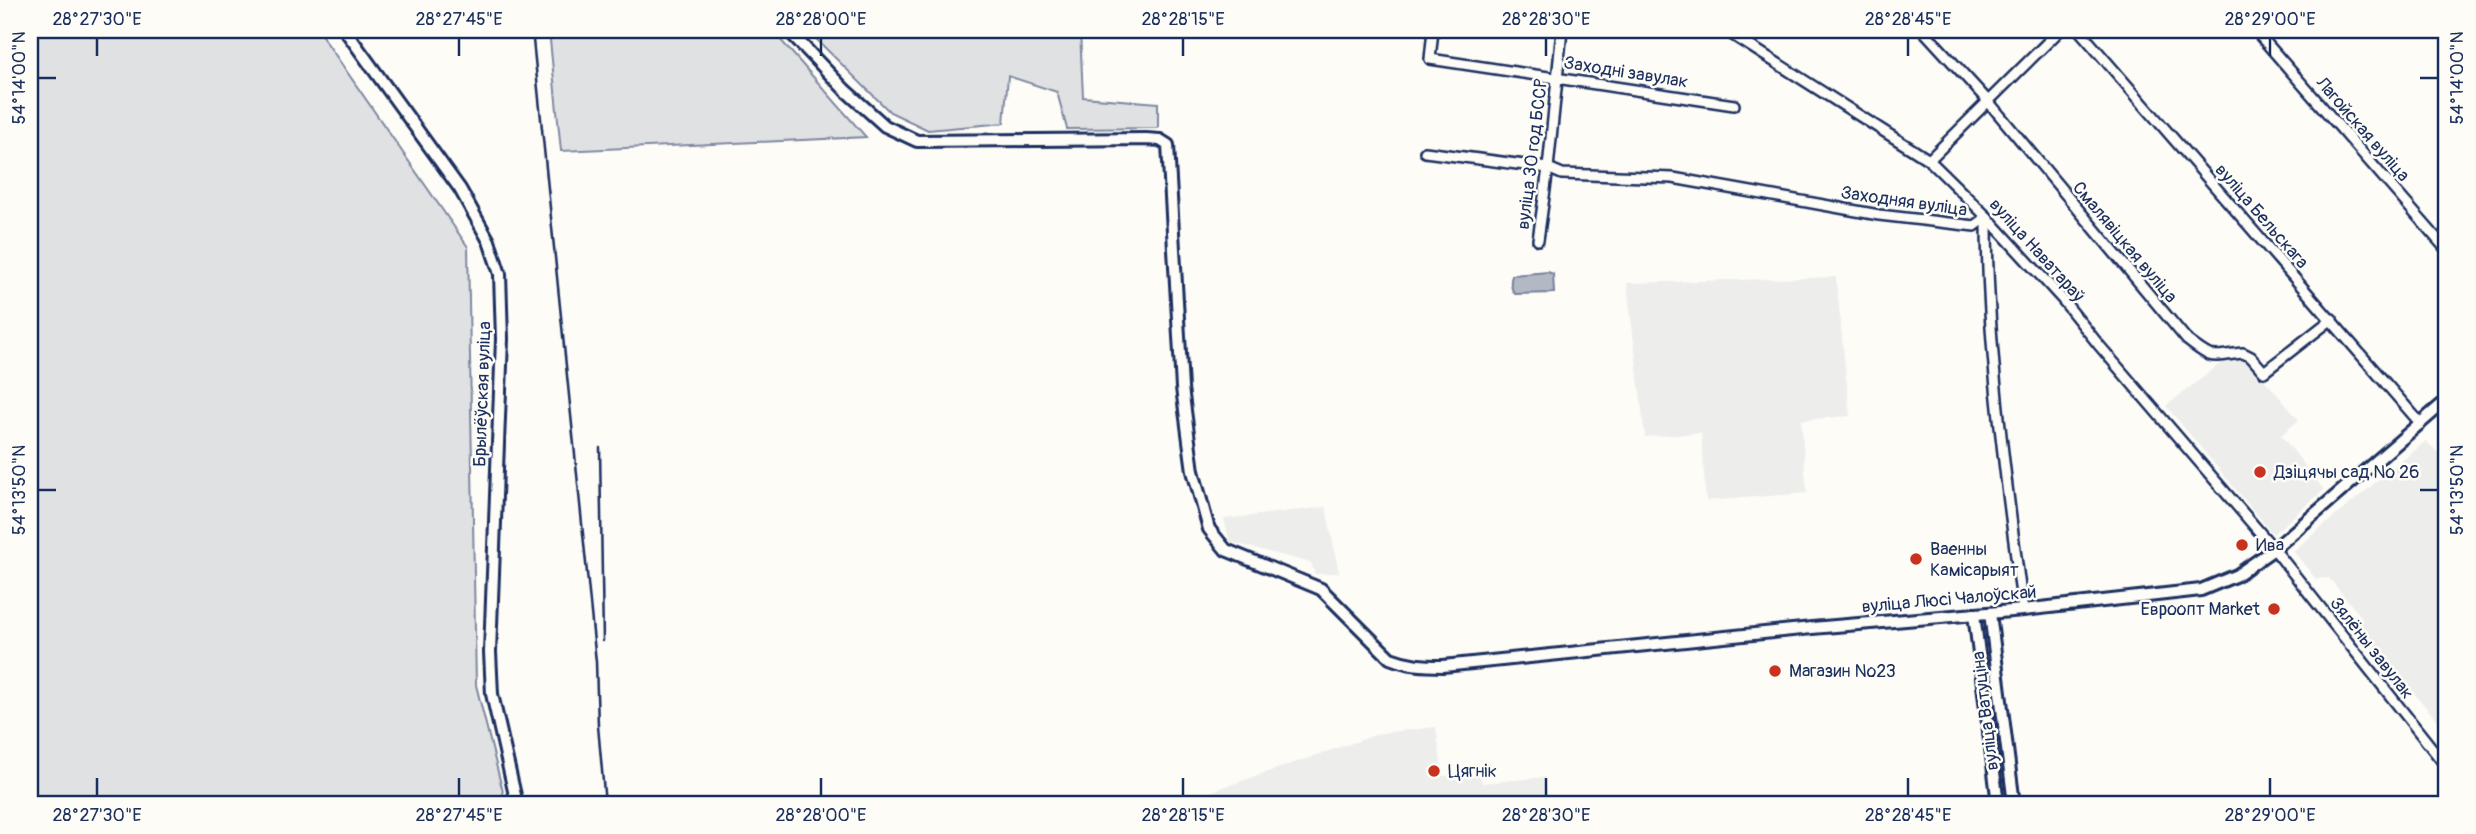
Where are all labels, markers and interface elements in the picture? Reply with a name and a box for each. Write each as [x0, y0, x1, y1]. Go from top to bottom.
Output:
text: 28°27'30"E [52, 8, 142, 31]
text: 28°27'45"E [415, 8, 503, 31]
text: 28°28'00"E [776, 8, 866, 31]
text: 28°28'15"E [1141, 8, 1225, 31]
text: 28°28'30"E [1502, 8, 1590, 31]
text: 28°28'45"E [1865, 8, 1951, 31]
text: 28°29'00"E [2224, 8, 2316, 31]
text: 54°14'00"N [8, 31, 31, 125]
text: 54°14'00"N [2446, 31, 2469, 125]
street label: Заходні завулак [1562, 51, 1690, 94]
street label: Лагойская вуліца [2310, 71, 2414, 187]
street label: вуліца 30 год БССР [1512, 77, 1553, 231]
street label: вуліца Бельскага [2210, 159, 2313, 274]
street label: Смалявіцкая вуліца [2067, 177, 2182, 308]
street label: Заходняя вуліца [1839, 181, 1969, 222]
street label: вуліца Наватараў [1984, 194, 2089, 307]
street label: Брылёўская вуліца [468, 321, 497, 467]
text: 54°13'50"N [8, 445, 31, 535]
text: 54°13'50"N [2446, 445, 2469, 535]
place label: Дзіцячы сад № 26 [2273, 461, 2420, 484]
marker: Дзіцячы сад № 26 [2252, 464, 2268, 480]
place label: Ива [2256, 534, 2284, 557]
marker: Ива [2234, 537, 2250, 553]
place label: Ваенны Камісарыят [1930, 538, 2019, 582]
marker: Ваенны Камісарыят [1908, 551, 1924, 567]
street label: вуліца Люсі Чалоўскай [1861, 580, 2037, 619]
street label: Зялёны завулак [2324, 593, 2419, 704]
place label: Евроопт Market [2140, 598, 2261, 621]
marker: Евроопт Market [2266, 601, 2282, 617]
street label: вуліца Ватуціна [1967, 650, 2004, 772]
place label: Магазин №23 [1789, 660, 1896, 683]
marker: Магазин №23 [1767, 663, 1783, 679]
place label: Цягнік [1448, 760, 1497, 783]
marker: Цягнік [1426, 763, 1442, 779]
text: 28°27'30"E [52, 804, 142, 827]
text: 28°27'45"E [415, 804, 503, 827]
text: 28°28'00"E [776, 804, 866, 827]
text: 28°28'15"E [1141, 804, 1225, 827]
text: 28°28'30"E [1502, 804, 1590, 827]
text: 28°28'45"E [1865, 804, 1951, 827]
text: 28°29'00"E [2224, 804, 2316, 827]

